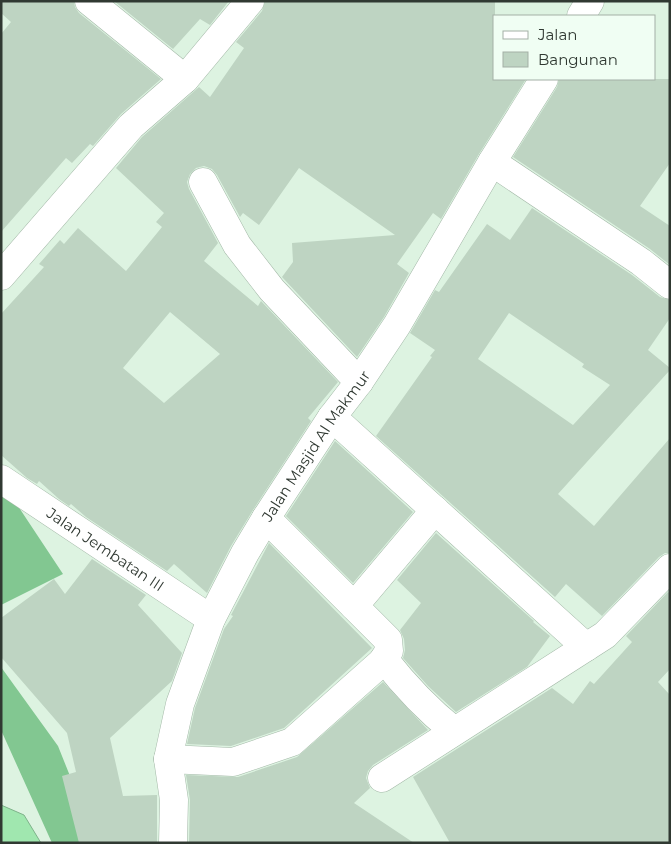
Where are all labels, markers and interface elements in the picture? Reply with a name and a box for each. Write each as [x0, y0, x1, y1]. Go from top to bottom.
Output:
legend [493, 15, 656, 80]
text: Jalan [537, 25, 577, 44]
text: Bangunan [538, 50, 618, 69]
street label: Jalan Masjid Al Makmur [257, 366, 374, 526]
street label: Jalan Jembatan III [43, 502, 168, 595]

